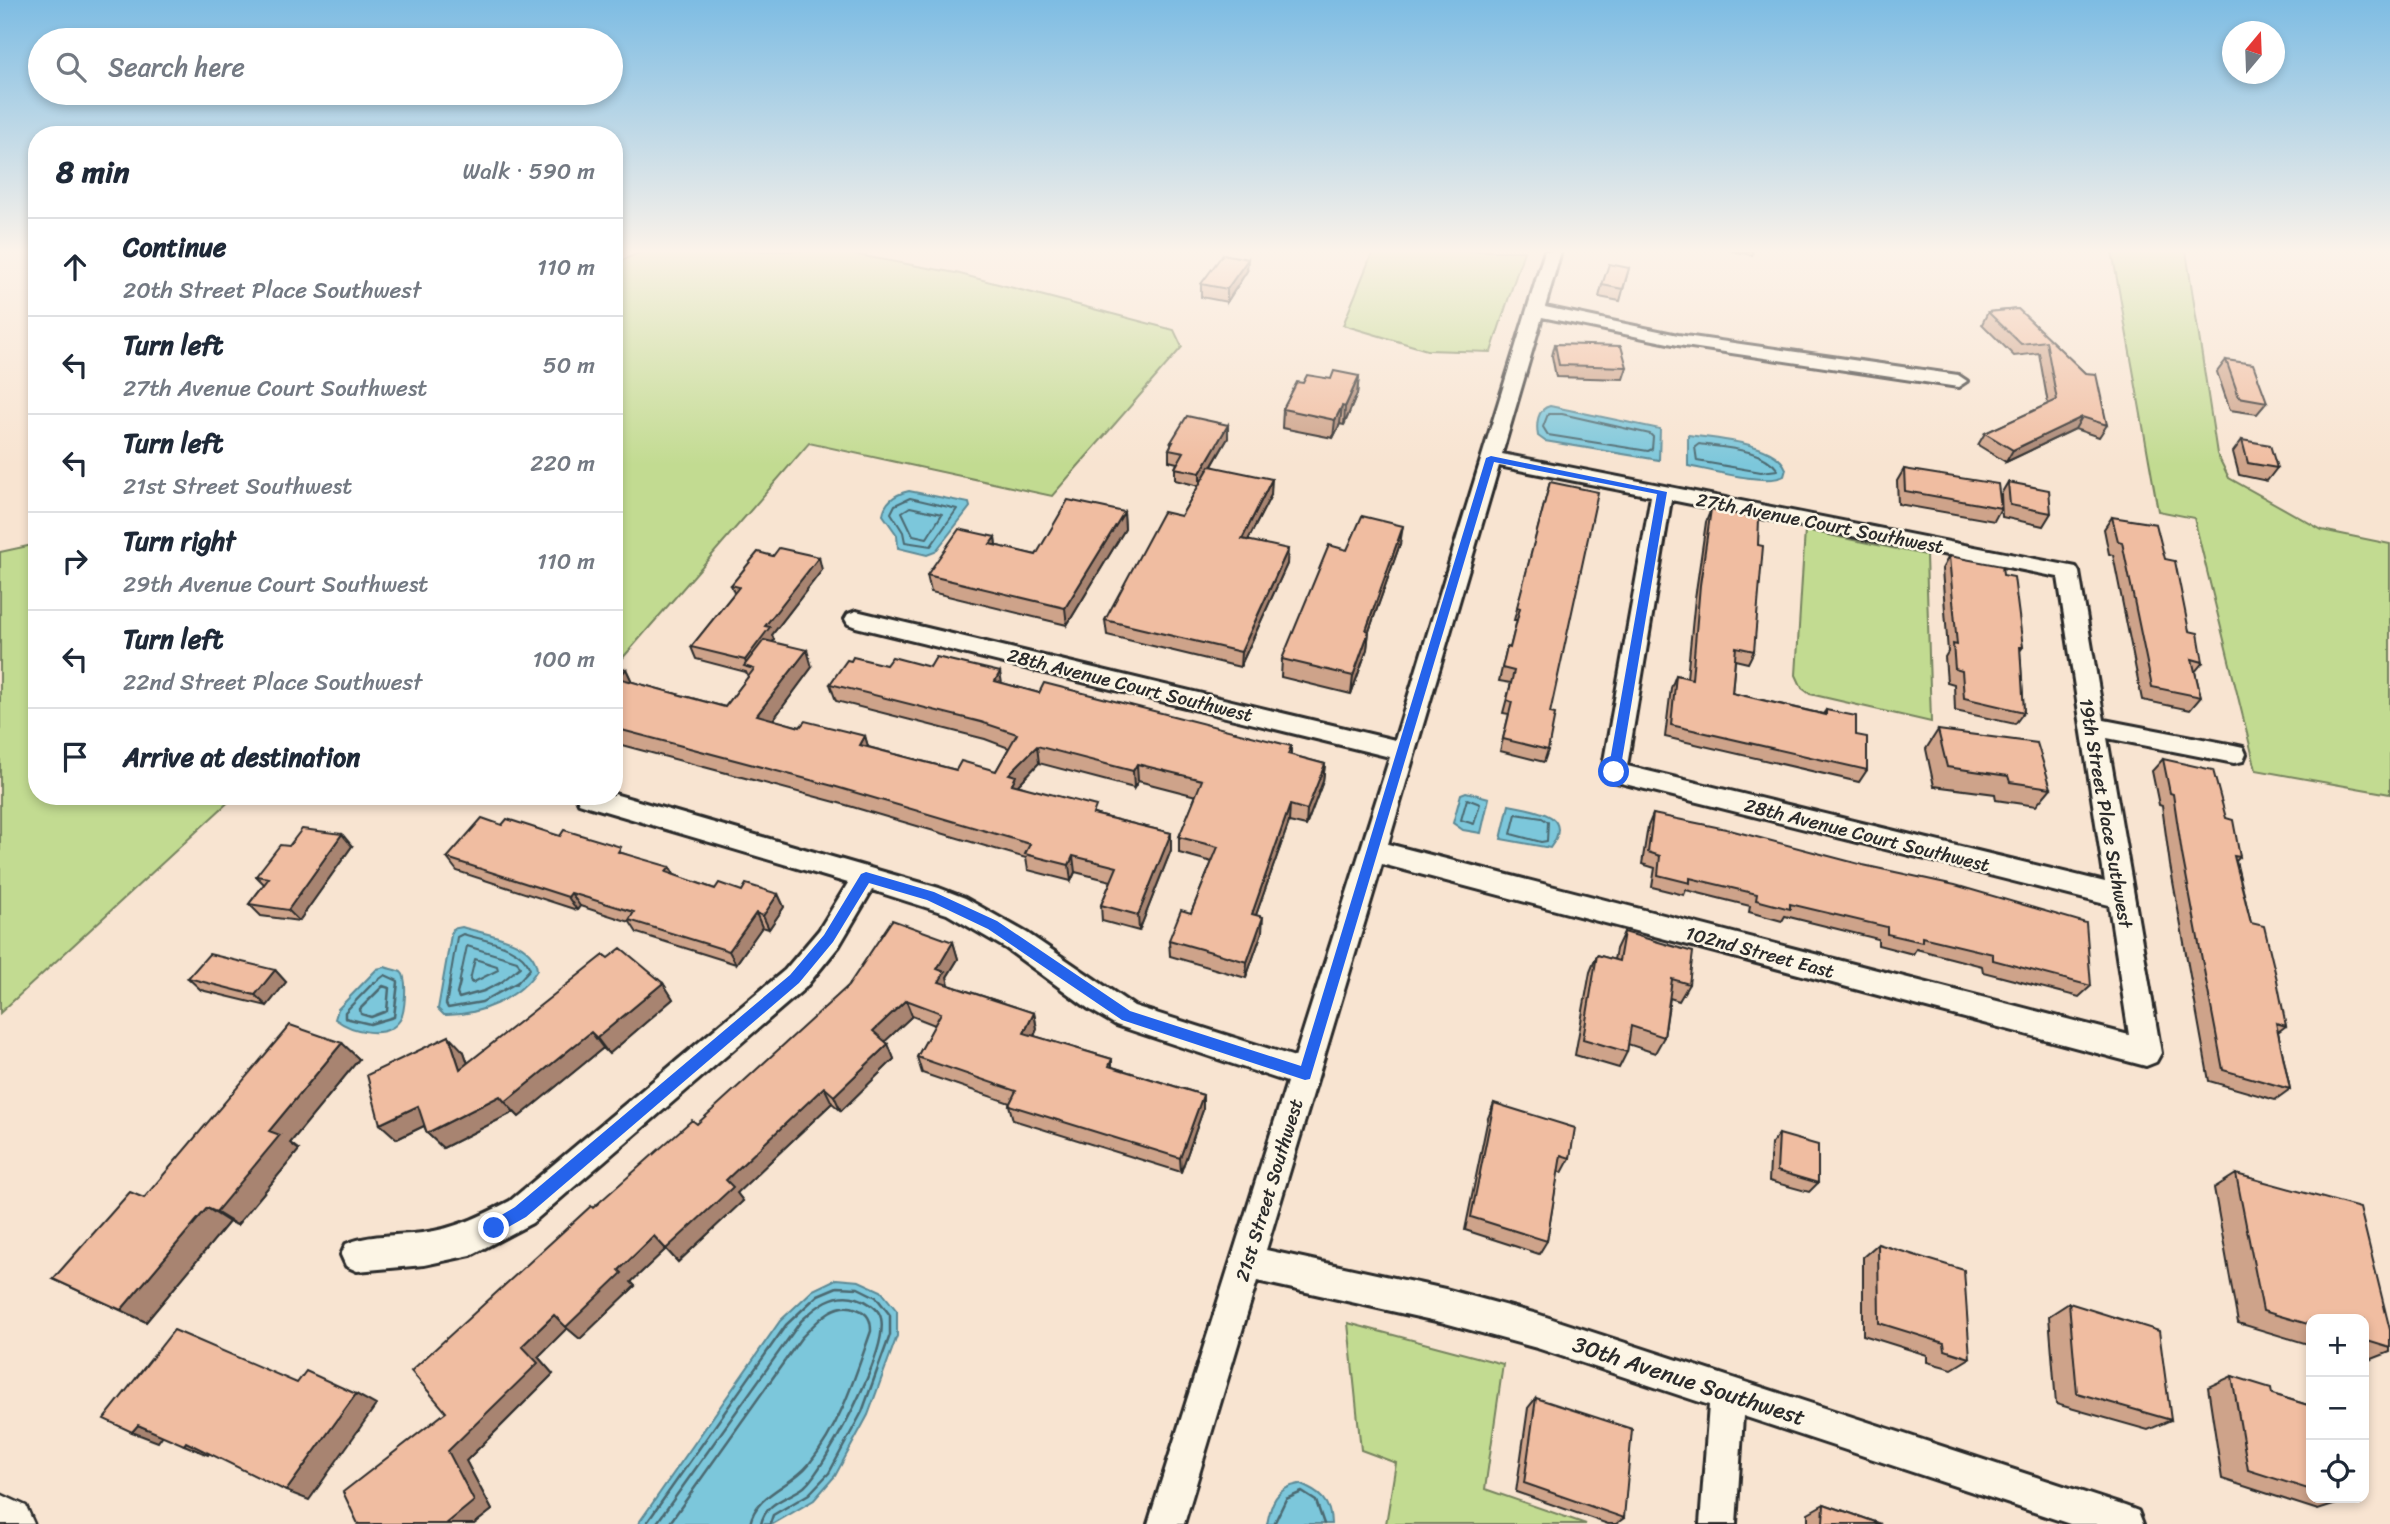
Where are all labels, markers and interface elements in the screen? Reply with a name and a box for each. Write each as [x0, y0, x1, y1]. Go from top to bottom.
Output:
north arrow [2222, 21, 2285, 84]
search box [28, 28, 623, 105]
text: Search here [108, 44, 245, 90]
icon: search [52, 48, 90, 86]
text: 8 min [56, 145, 129, 199]
text: Walk · 590 m [462, 151, 595, 192]
text: Continue [123, 224, 226, 270]
text: 110 m [537, 247, 595, 288]
icon: ahead [56, 248, 94, 286]
text: 20th Street Place Southwest [123, 270, 421, 311]
text: Turn left [123, 322, 223, 368]
text: 50 m [543, 345, 595, 386]
icon: left [56, 346, 94, 384]
text: 27th Avenue Court Southwest [123, 368, 427, 409]
text: Turn left [123, 420, 223, 466]
text: 220 m [530, 443, 595, 484]
icon: left [56, 444, 94, 482]
text: 21st Street Southwest [123, 466, 352, 507]
street label: 27th Avenue Court Southwest [1693, 483, 1947, 563]
text: Turn right [123, 518, 236, 564]
text: 110 m [537, 541, 595, 582]
icon: right [56, 542, 94, 580]
text: 29th Avenue Court Southwest [123, 564, 428, 605]
text: Turn left [123, 616, 223, 662]
text: 100 m [532, 639, 595, 680]
street label: 28th Avenue Court Southwest [1004, 639, 1256, 731]
icon: left [56, 640, 94, 678]
text: 22nd Street Place Southwest [123, 662, 422, 703]
street label: 19th Street Place Suthwest [2070, 695, 2143, 932]
text: Arrive at destination [123, 734, 360, 780]
icon: arrive [56, 738, 94, 776]
route start [1598, 756, 1629, 787]
street label: 28th Avenue Court Southwest [1741, 789, 1993, 881]
street label: 102nd Street East [1682, 916, 1838, 988]
street label: 21st Street Southwest [1226, 1095, 1312, 1285]
route end [478, 1212, 509, 1243]
map controls [2306, 1314, 2369, 1503]
button: + [2306, 1314, 2369, 1377]
street label: 30th Avenue Southwest [1567, 1324, 1811, 1438]
button: − [2306, 1377, 2369, 1440]
button: locate [2306, 1440, 2369, 1503]

